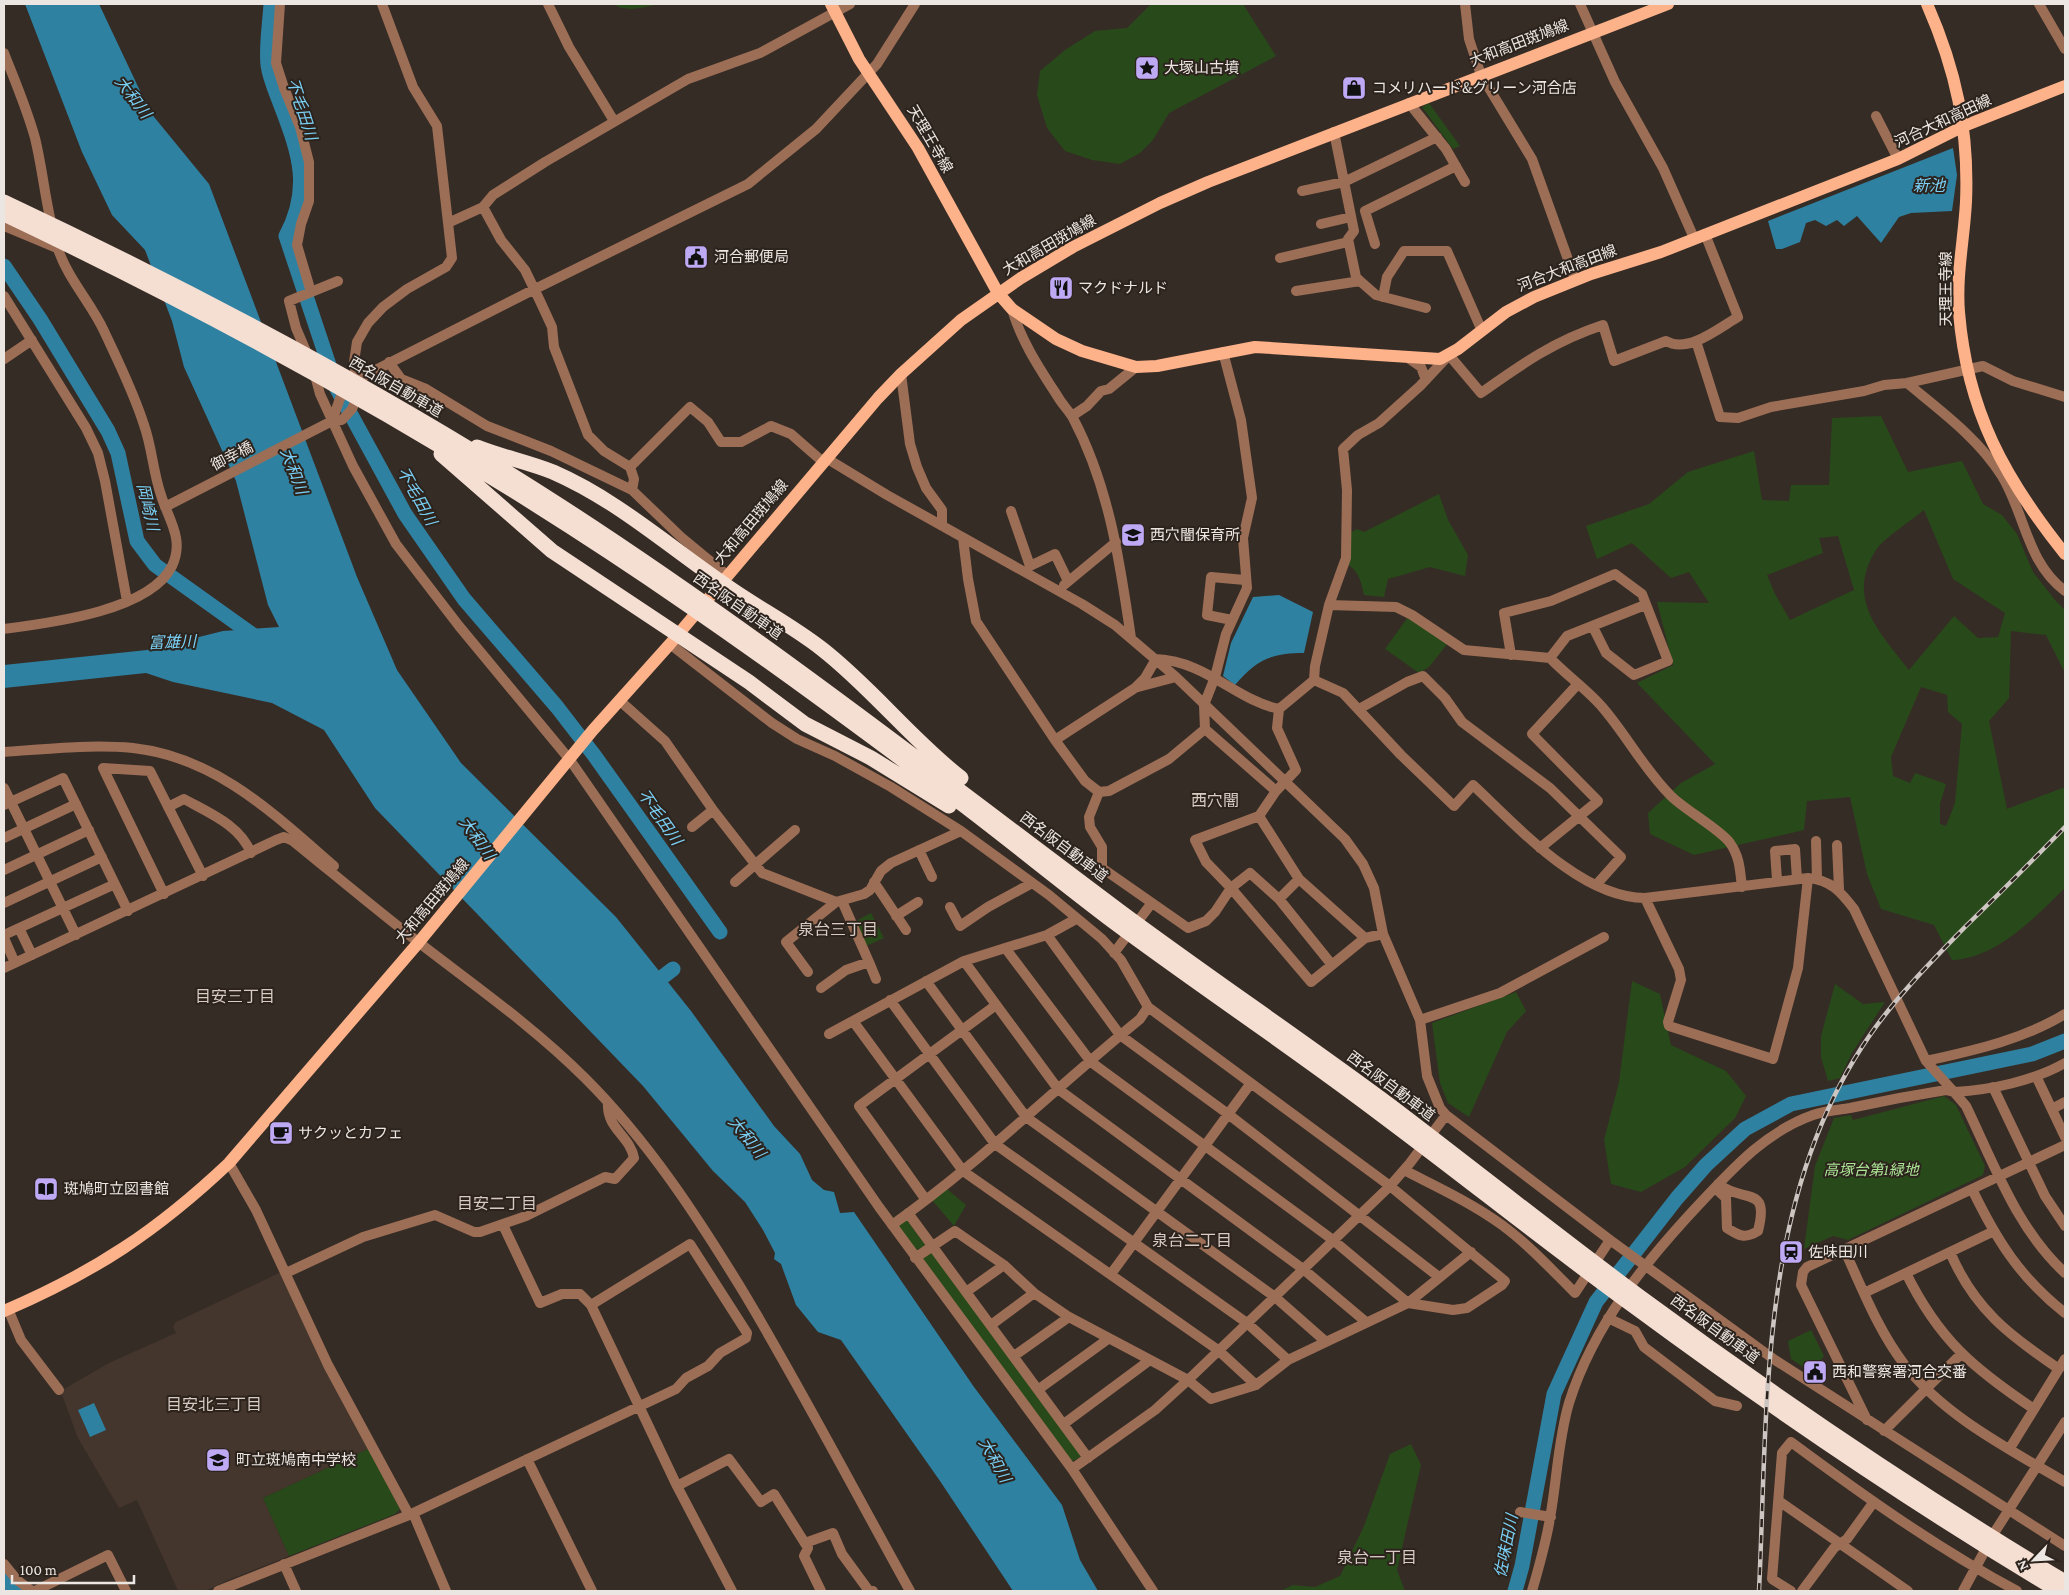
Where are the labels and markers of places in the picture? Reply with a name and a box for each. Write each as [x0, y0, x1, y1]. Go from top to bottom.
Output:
place icon: 大塚山古墳 [1134, 55, 1160, 81]
place label: 大塚山古墳 [1164, 60, 1239, 76]
shop icon: コメリハード&グリーン河合店 [1341, 75, 1367, 101]
place label: コメリハード&グリーン河合店 [1372, 80, 1577, 96]
public building icon: 河合郵便局 [683, 244, 709, 270]
place label: 河合郵便局 [714, 249, 789, 265]
restaurant icon: マクドナルド [1048, 275, 1074, 301]
place label: マクドナルド [1078, 280, 1168, 296]
school or university icon: 西穴闇保育所 [1120, 522, 1146, 548]
place label: 西穴闇保育所 [1150, 527, 1240, 543]
cafe icon: サクッとカフェ [268, 1120, 294, 1146]
place label: サクッとカフェ [298, 1125, 403, 1141]
library icon: 斑鳩町立図書館 [33, 1176, 59, 1202]
place label: 斑鳩町立図書館 [64, 1181, 169, 1197]
station icon: 佐味田川 [1778, 1239, 1804, 1265]
place label: 佐味田川 [1808, 1244, 1868, 1260]
public building icon: 西和警察署河合交番 [1802, 1359, 1828, 1385]
place label: 西和警察署河合交番 [1832, 1364, 1967, 1380]
school or university icon: 町立斑鳩南中学校 [205, 1447, 231, 1473]
place label: 町立斑鳩南中学校 [236, 1452, 356, 1468]

